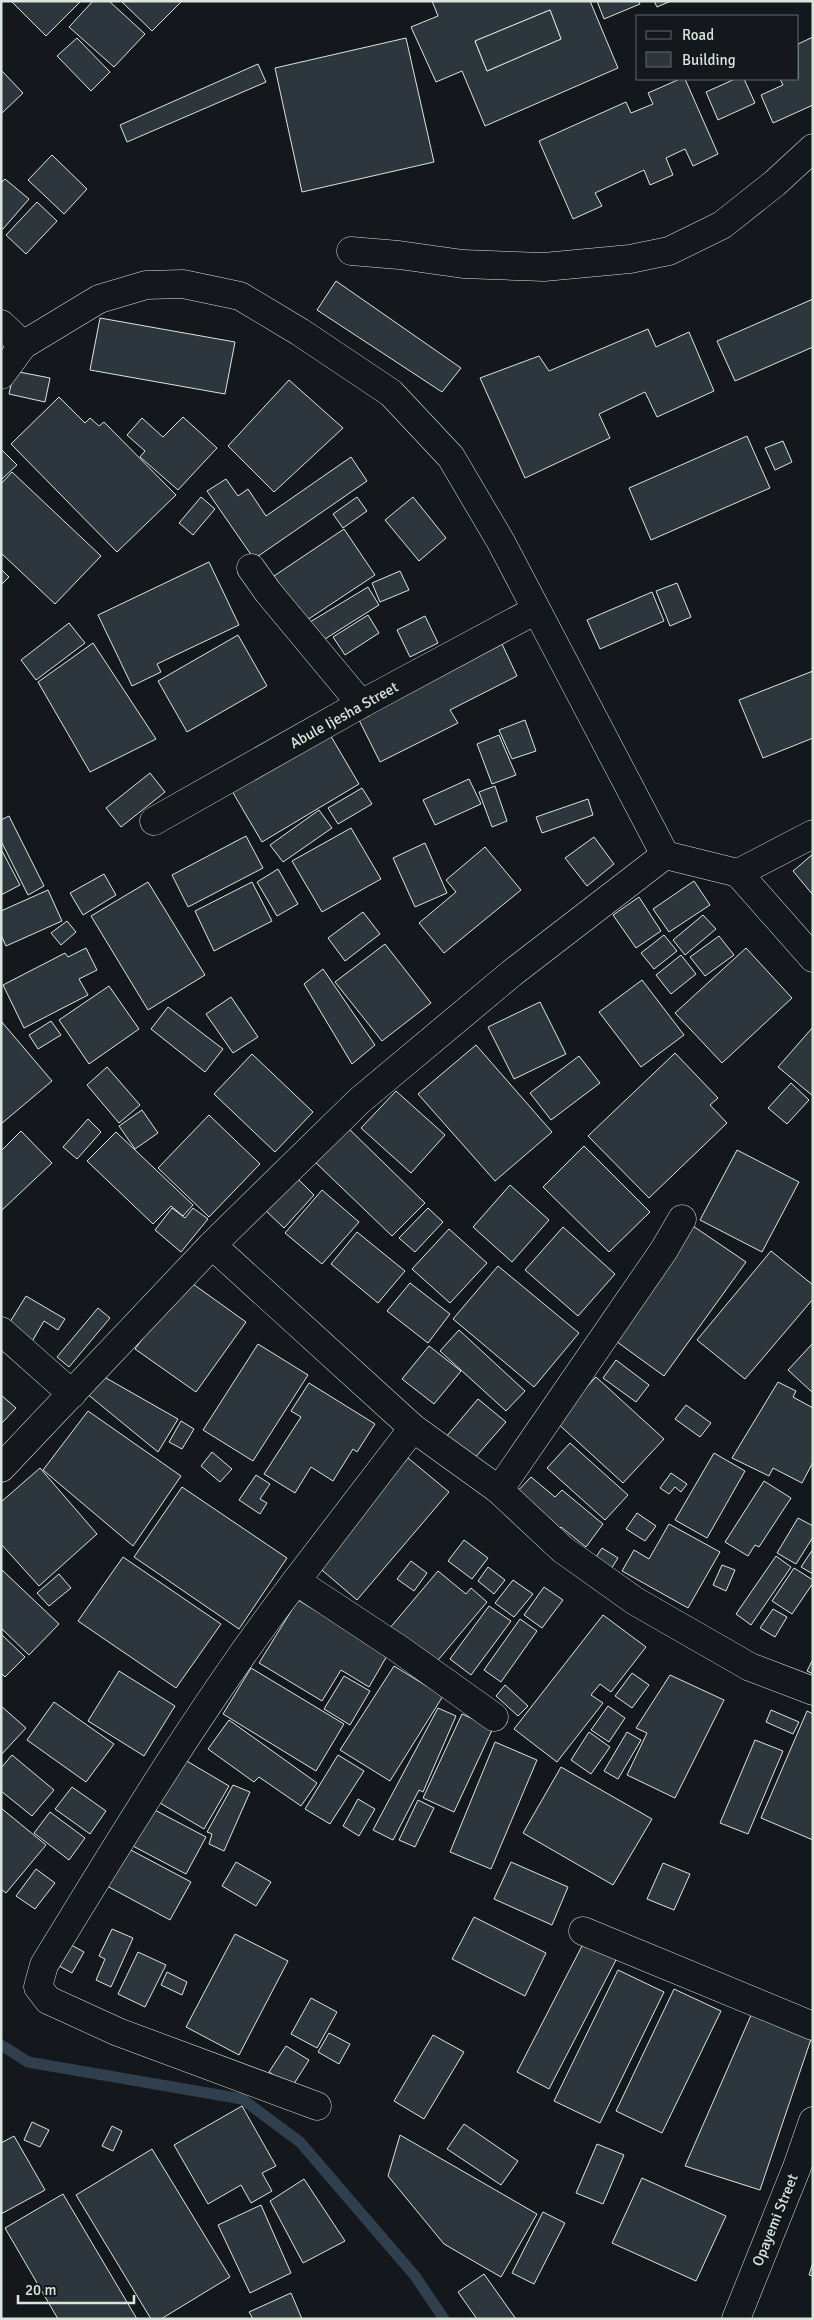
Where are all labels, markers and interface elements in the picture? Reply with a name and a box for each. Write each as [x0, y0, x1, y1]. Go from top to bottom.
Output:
legend [636, 15, 799, 80]
text: Road [682, 26, 714, 44]
text: Building [682, 51, 736, 69]
street label: Abule Ijesha Street [287, 678, 401, 752]
street label: Opayemi Street [748, 2171, 802, 2269]
scale bar [18, 2272, 134, 2304]
text: 20 m [25, 2281, 56, 2299]

